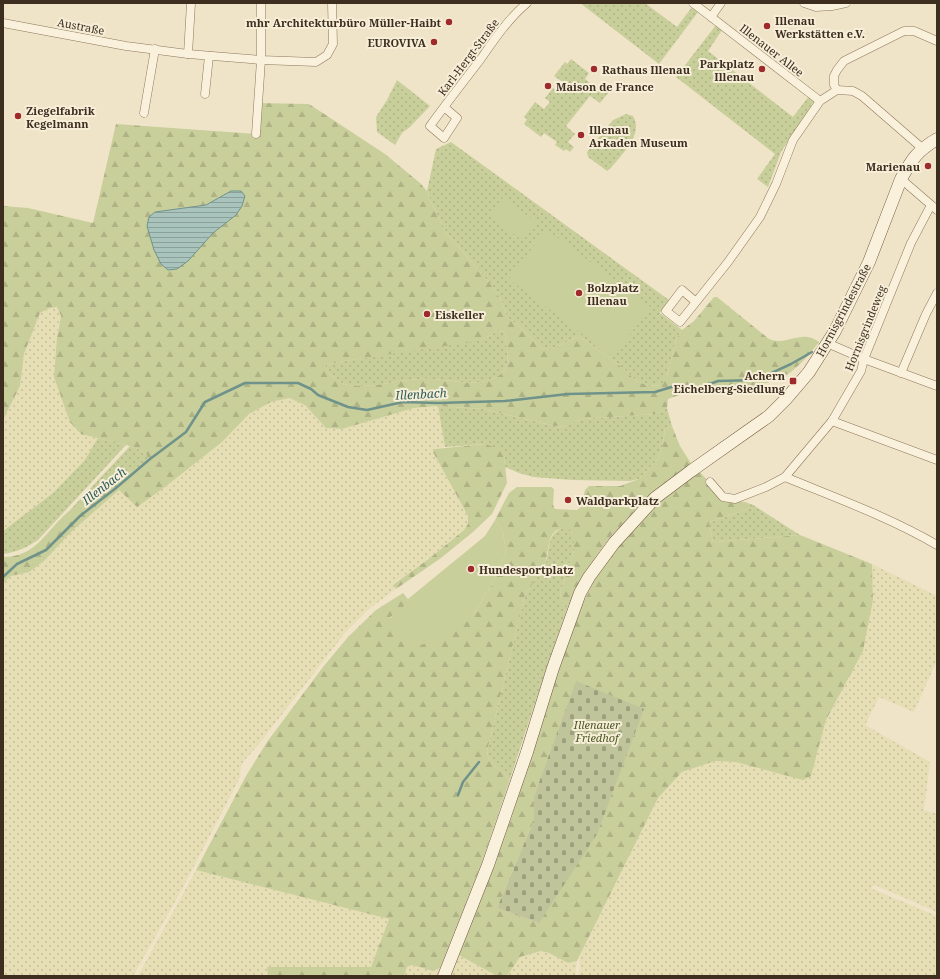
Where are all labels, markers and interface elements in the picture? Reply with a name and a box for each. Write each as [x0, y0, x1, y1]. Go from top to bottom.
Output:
place label: Illenau Werkstätten e.V. [775, 13, 865, 41]
street label: Austraße [56, 14, 106, 38]
place label: mhr Architekturbüro Müller-Haibt [246, 15, 442, 30]
street label: Karl-Hergt-Straße [434, 15, 502, 99]
marker: mhr Architekturbüro Müller-Haibt [444, 17, 454, 27]
street label: Illenauer Allee [737, 20, 807, 80]
marker: Illenau Werkstätten e.V. [762, 21, 772, 31]
place label: EUROVIVA [367, 35, 427, 50]
marker: EUROVIVA [429, 37, 439, 47]
place label: Parkplatz Illenau [700, 56, 755, 84]
place label: Rathaus Illenau [602, 62, 691, 77]
marker: Rathaus Illenau [589, 64, 599, 74]
marker: Parkplatz Illenau [757, 64, 767, 74]
place label: Maison de France [556, 79, 654, 94]
marker: Maison de France [543, 81, 553, 91]
place label: Ziegelfabrik Kegelmann [26, 103, 95, 131]
marker: Ziegelfabrik Kegelmann [13, 111, 23, 121]
place label: Illenau Arkaden Museum [589, 122, 688, 150]
marker: Illenau Arkaden Museum [576, 130, 586, 140]
place label: Marienau [866, 159, 921, 174]
marker: Marienau [923, 161, 933, 171]
street label: Hornisgrindestraße [812, 261, 874, 359]
place label: Bolzplatz Illenau [587, 280, 639, 308]
street label: Hornisgrindeweg [841, 283, 889, 373]
marker: Bolzplatz Illenau [574, 288, 584, 298]
place label: Eiskeller [435, 307, 484, 322]
marker: Eiskeller [422, 309, 432, 319]
place label: Achern Eichelberg-Siedlung [674, 368, 786, 396]
marker: Achern Eichelberg-Siedlung [788, 376, 798, 386]
water label: Illenbach [394, 384, 447, 404]
water label: Illenbach [78, 463, 130, 509]
place label: Waldparkplatz [576, 493, 659, 508]
marker: Waldparkplatz [563, 495, 573, 505]
place label: Hundesportplatz [479, 562, 573, 577]
marker: Hundesportplatz [466, 564, 476, 574]
park label: Illenauer Friedhof [573, 717, 621, 745]

